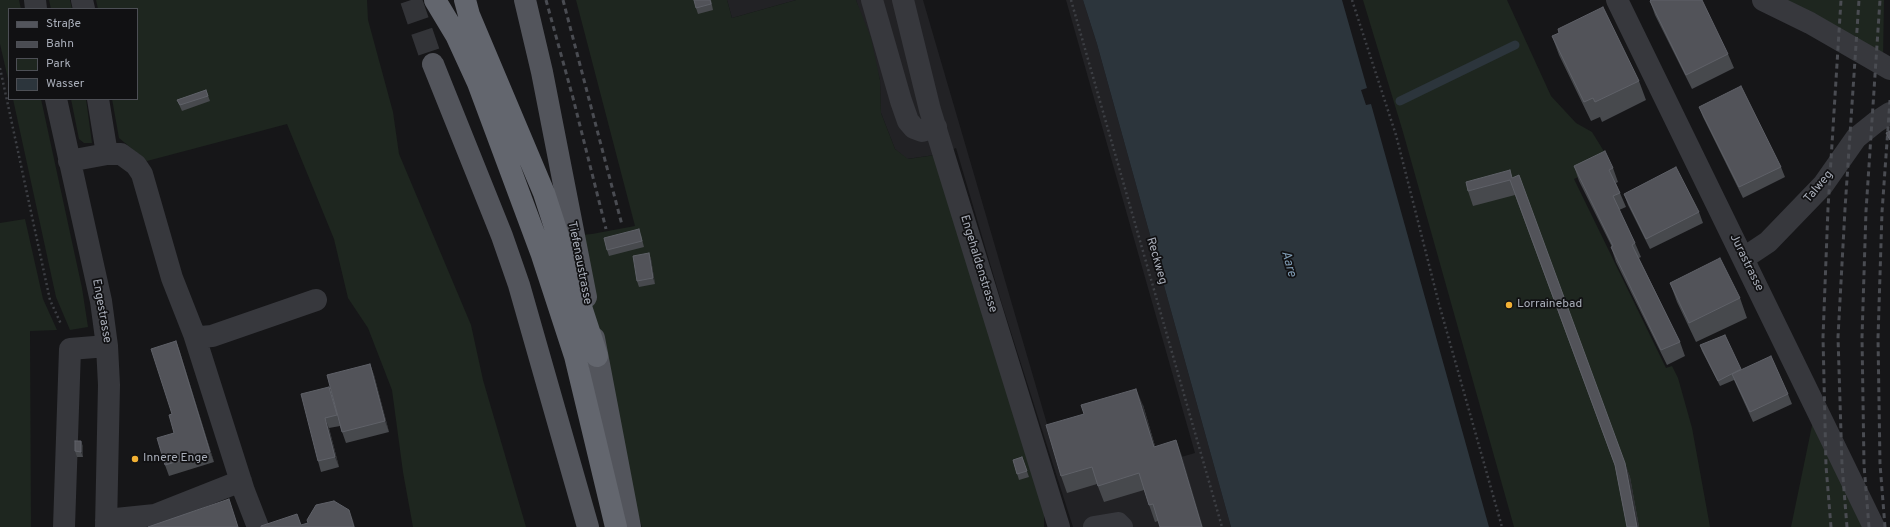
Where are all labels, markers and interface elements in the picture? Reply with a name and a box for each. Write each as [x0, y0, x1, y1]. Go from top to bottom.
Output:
legend [8, 8, 138, 100]
text: Straße [46, 16, 81, 32]
text: Bahn [46, 36, 74, 52]
text: Park [46, 56, 71, 72]
text: Wasser [46, 76, 84, 92]
street label: Talweg [1801, 168, 1837, 206]
street label: Engehaldenstrasse [956, 213, 1000, 315]
street label: Tiefenaustrasse [564, 220, 594, 306]
street label: Jurastrasse [1726, 232, 1766, 294]
street label: Reckweg [1142, 236, 1170, 286]
water label: Aare [1277, 249, 1299, 279]
street label: Engestrasse [88, 278, 114, 344]
place label: Lorrainebad [1517, 298, 1582, 312]
marker: Lorrainebad [1504, 300, 1514, 310]
place label: Innere Enge [143, 452, 208, 466]
marker: Innere Enge [130, 454, 140, 464]

